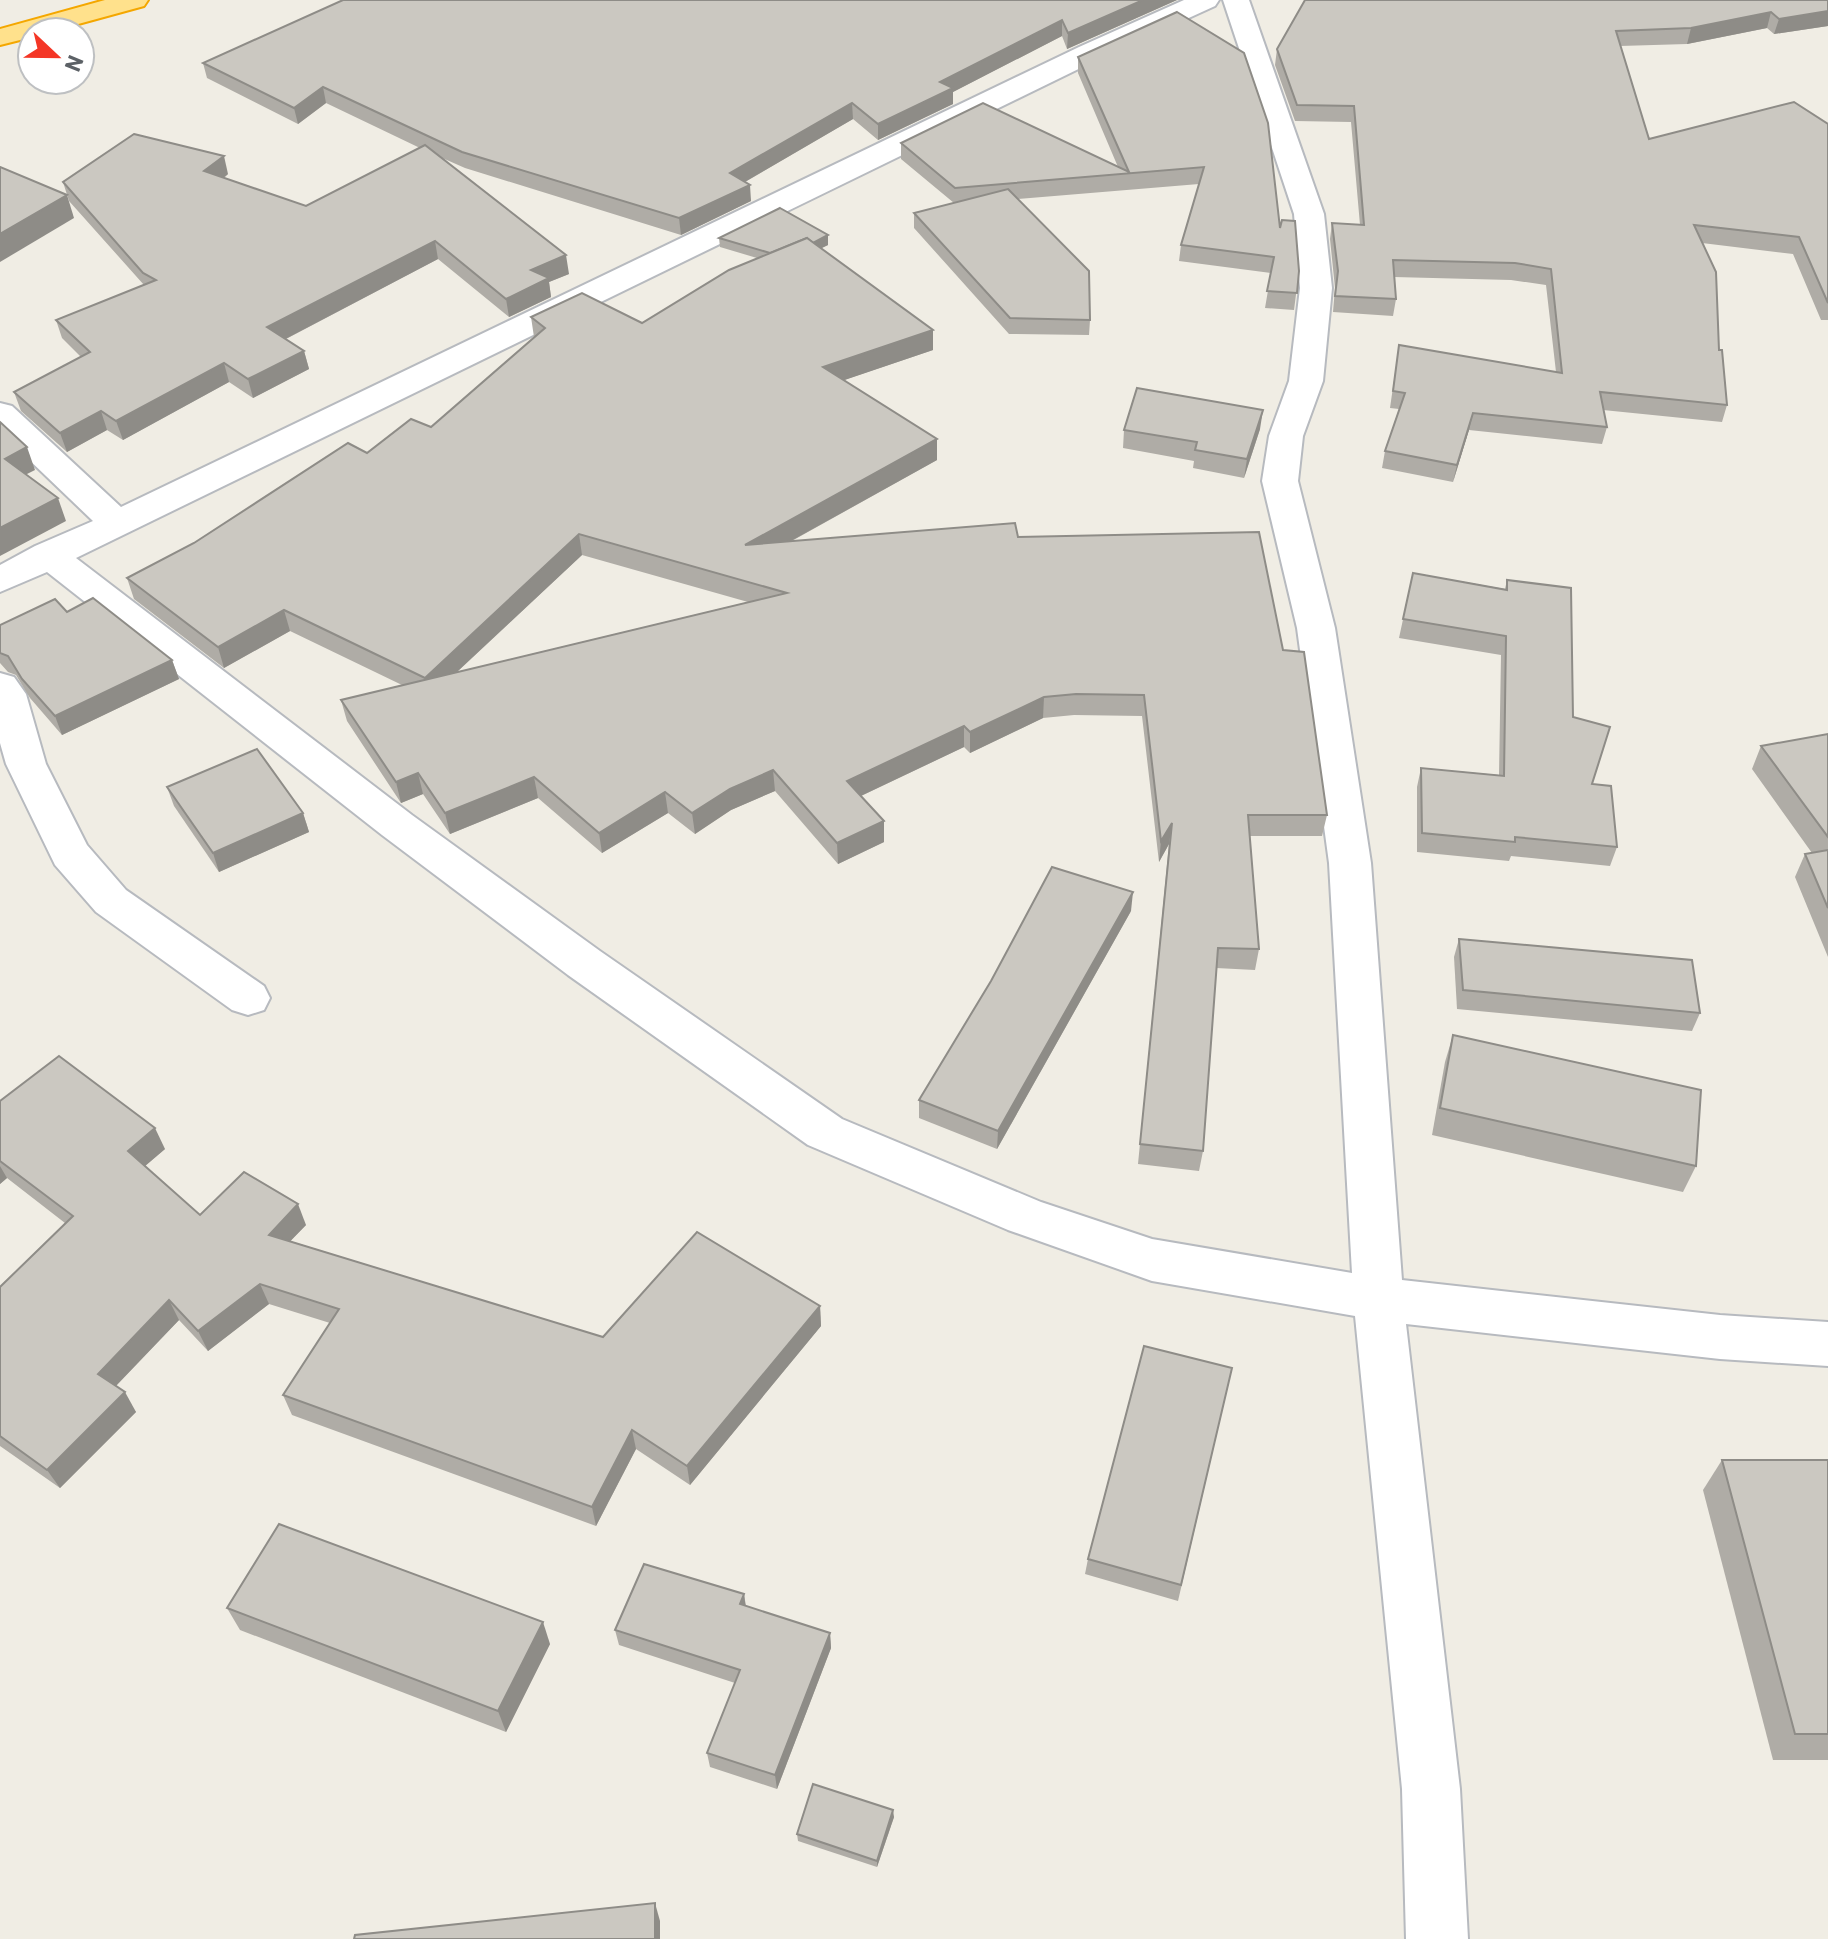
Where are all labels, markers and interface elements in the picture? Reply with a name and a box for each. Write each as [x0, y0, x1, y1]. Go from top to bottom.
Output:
north arrow [16, 16, 96, 96]
text: N [61, 52, 90, 76]

